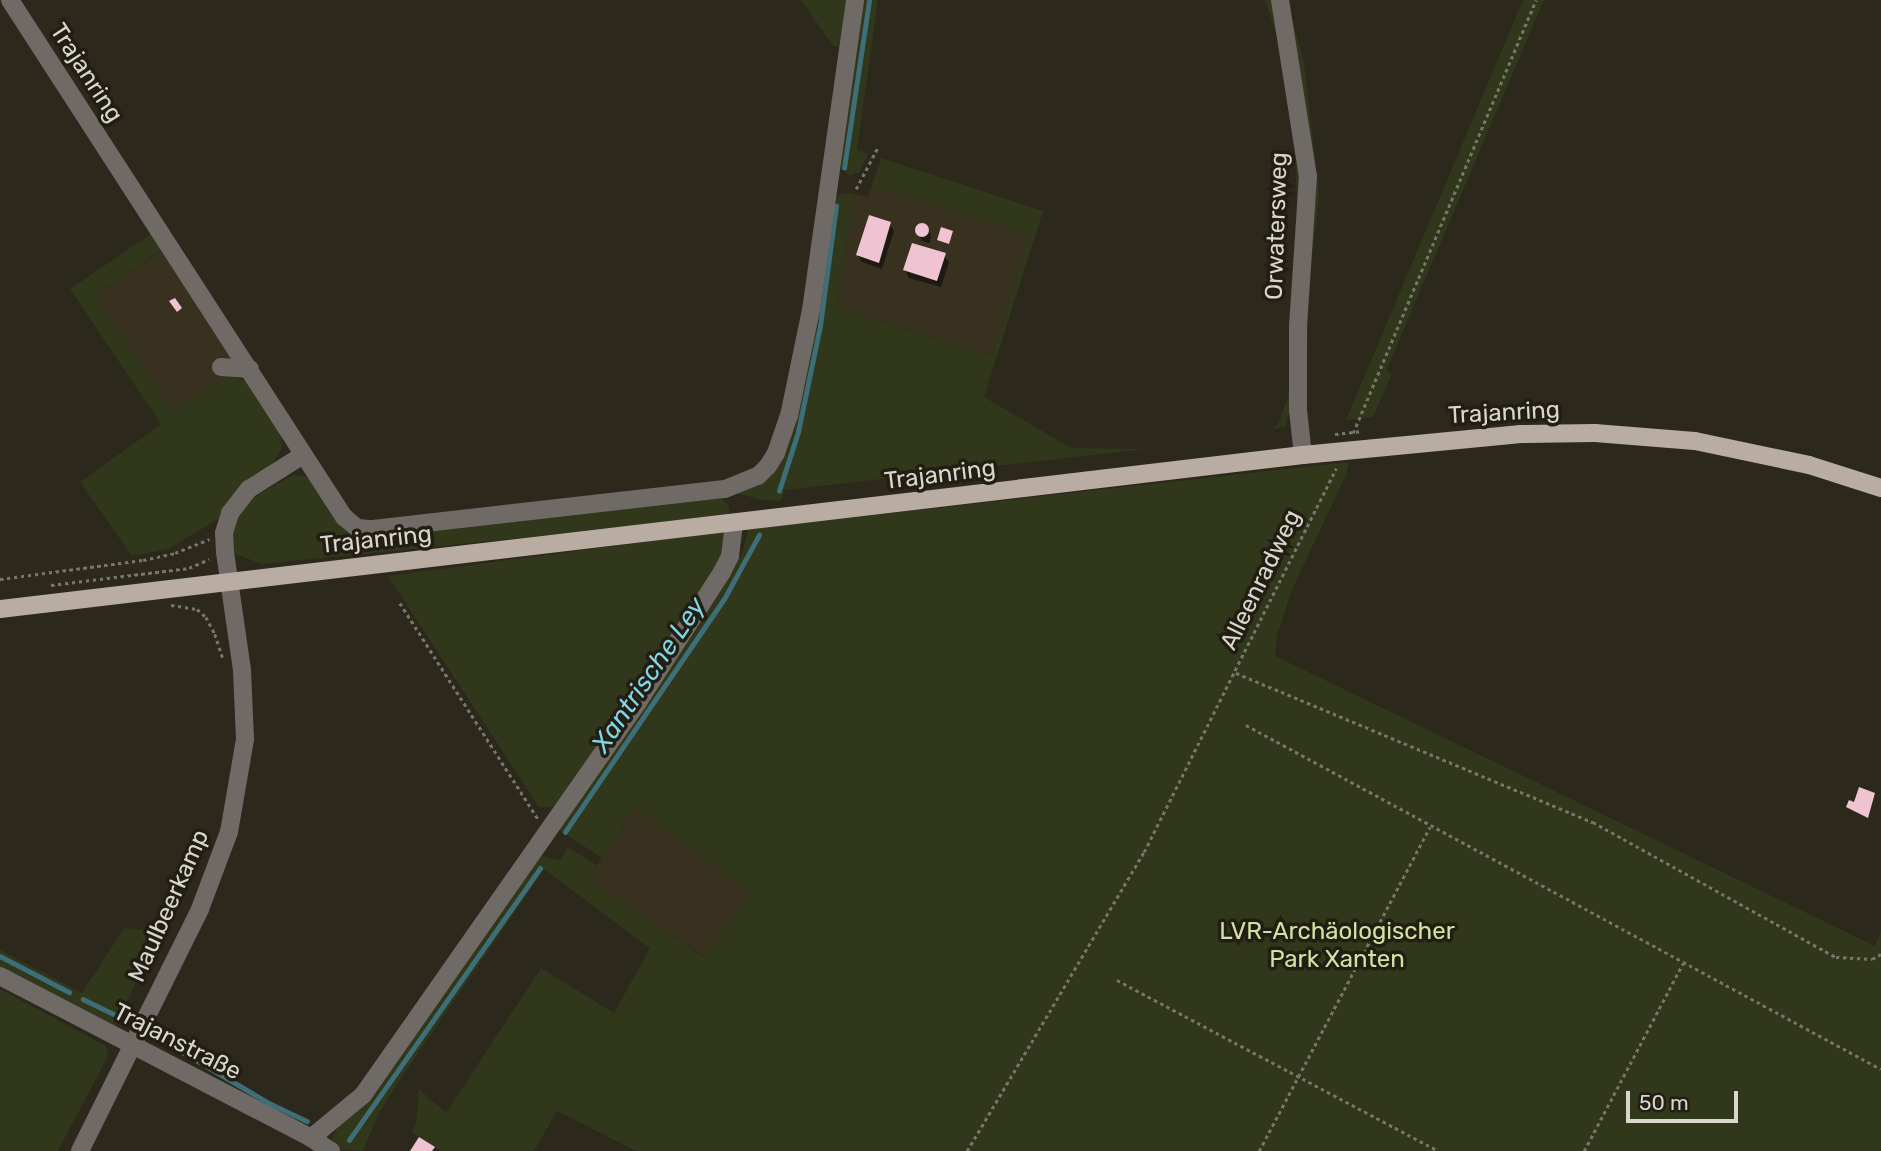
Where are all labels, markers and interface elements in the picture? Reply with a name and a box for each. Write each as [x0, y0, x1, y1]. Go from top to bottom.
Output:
street label: Trajanring [43, 18, 129, 128]
street label: Orwatersweg [1260, 152, 1294, 300]
street label: Trajanring [1447, 396, 1561, 430]
street label: Trajanring [883, 454, 997, 496]
street label: Alleenradweg [1215, 505, 1307, 655]
street label: Trajanring [319, 520, 433, 560]
water label: Xantrische Ley [586, 592, 712, 758]
street label: Maulbeerkamp [123, 825, 215, 987]
park label: LVR-Archäologischer Park Xanten [1219, 918, 1455, 974]
street label: Trajanstraße [108, 997, 246, 1087]
scale bar [1629, 1078, 1741, 1122]
text: 50 m [1639, 1090, 1689, 1115]

